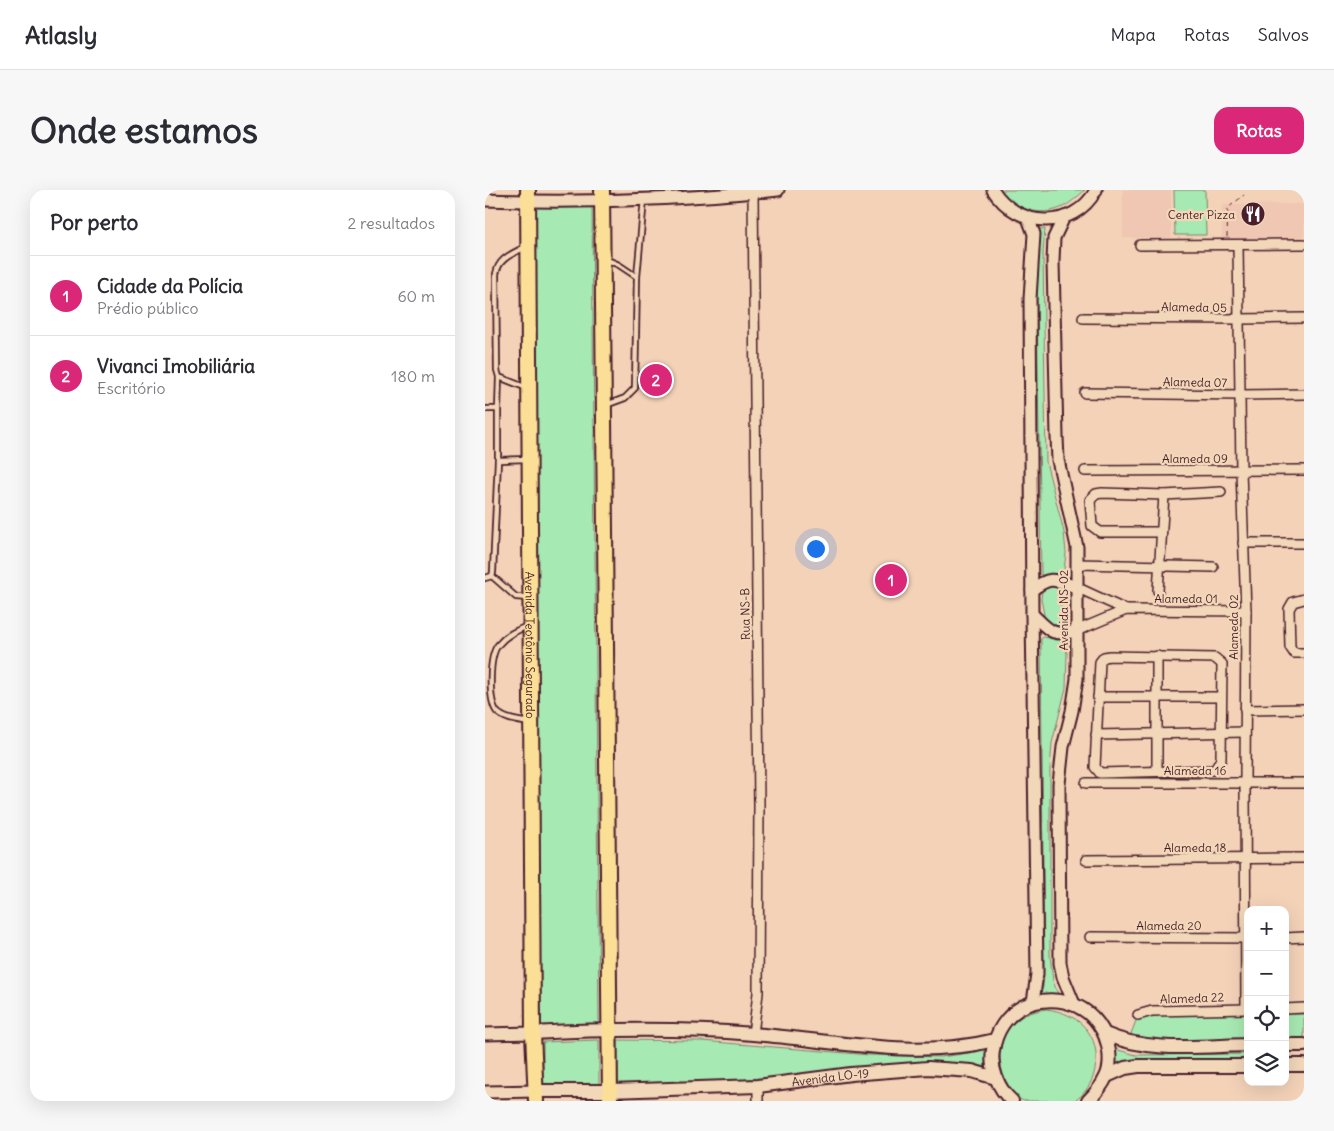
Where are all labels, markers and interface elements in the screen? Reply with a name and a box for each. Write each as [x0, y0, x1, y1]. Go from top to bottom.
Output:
text: Atlasly [25, 20, 97, 50]
text: Mapa [1111, 23, 1156, 46]
text: Rotas [1184, 23, 1230, 46]
text: Salvos [1258, 23, 1309, 46]
button: Rotas [1214, 107, 1304, 154]
text: Onde estamos [30, 108, 258, 152]
restaurant icon: Center Pizza [1240, 201, 1266, 227]
place label: Center Pizza [1168, 207, 1235, 222]
text: Por perto [50, 209, 138, 236]
text: 2 resultados [347, 213, 435, 233]
text: Cidade da Polícia [97, 274, 243, 298]
text: 1 [63, 286, 69, 306]
text: 60 m [397, 286, 435, 306]
text: Prédio público [97, 298, 199, 318]
street label: Alameda 05 [1161, 299, 1227, 315]
text: Vivanci Imobiliária [97, 354, 255, 378]
pin: 2 [640, 361, 672, 399]
text: 2 [62, 366, 70, 386]
text: 180 m [391, 366, 435, 386]
street label: Alameda 07 [1163, 374, 1228, 390]
text: Escritório [97, 378, 165, 398]
street label: Alameda 09 [1162, 451, 1228, 466]
your location [803, 536, 829, 562]
pin: 1 [875, 561, 907, 599]
street label: Avenida NS-02 [1056, 569, 1071, 650]
street label: Avenida Teotônio Segurado [523, 571, 539, 719]
street label: Rua NS-B [737, 588, 753, 640]
street label: Alameda 01 [1154, 591, 1218, 606]
street label: Alameda 02 [1226, 594, 1241, 660]
street label: Alameda 16 [1164, 763, 1226, 778]
street label: Alameda 18 [1164, 840, 1226, 855]
map controls [1244, 906, 1289, 1086]
button: + [1244, 906, 1289, 951]
street label: Alameda 20 [1136, 918, 1202, 933]
button: − [1244, 951, 1289, 996]
street label: Alameda 22 [1160, 989, 1225, 1007]
button: locate [1244, 996, 1289, 1041]
button: layers [1244, 1041, 1289, 1086]
street label: Avenida LO-19 [791, 1065, 870, 1089]

